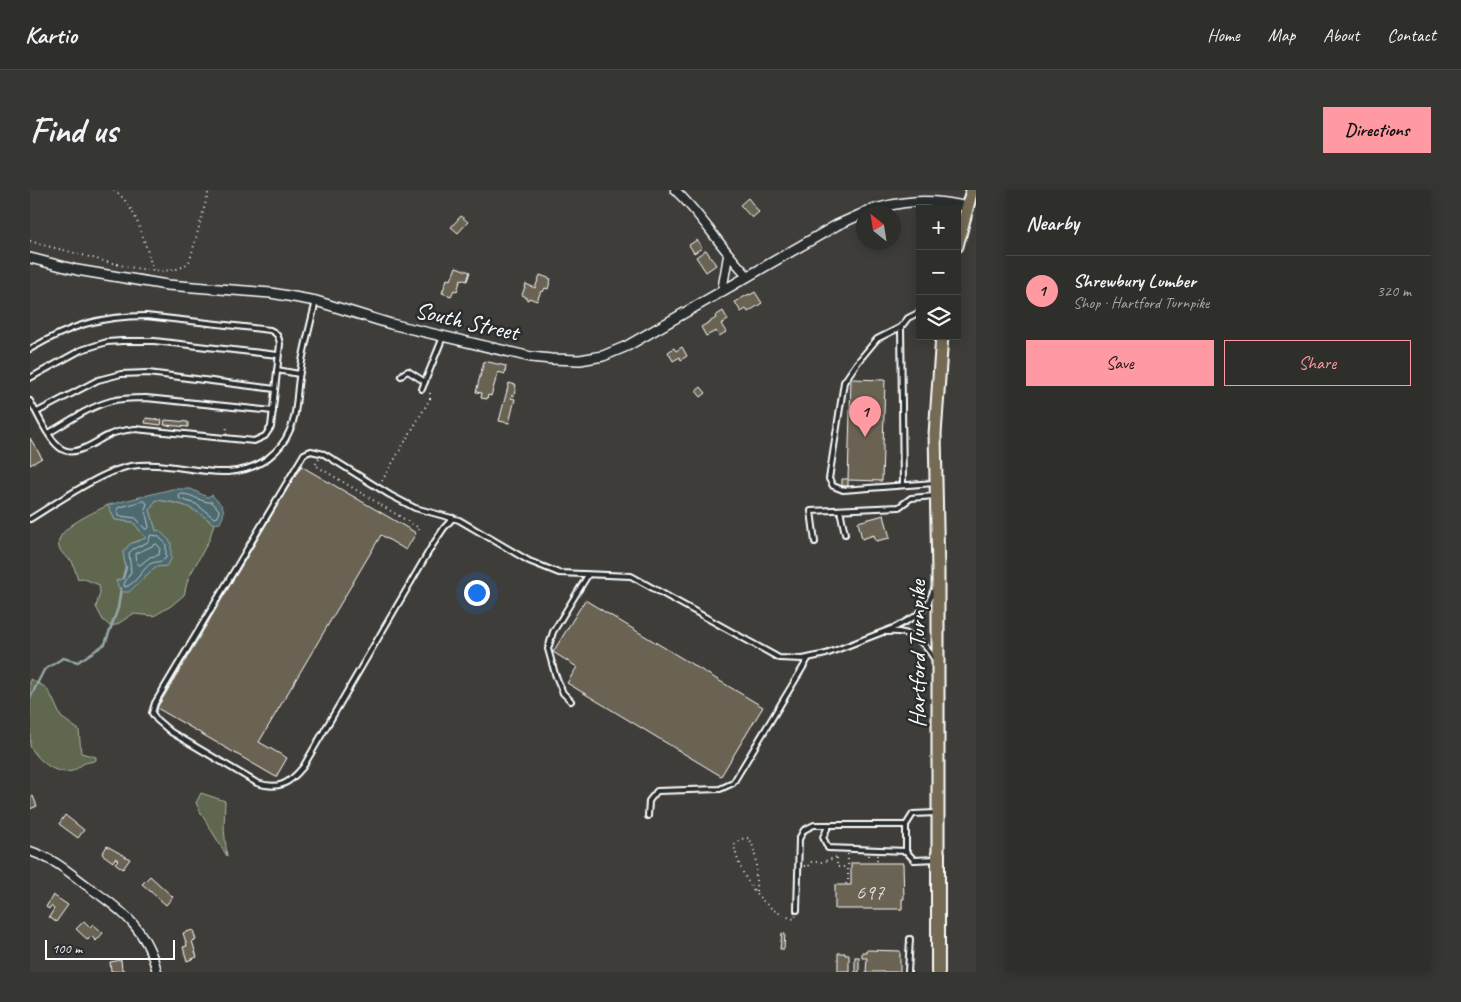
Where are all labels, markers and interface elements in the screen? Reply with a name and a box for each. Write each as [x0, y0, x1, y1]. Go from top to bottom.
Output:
text: Kartio [25, 20, 77, 50]
text: Home [1207, 24, 1240, 46]
text: Map [1268, 24, 1295, 46]
text: About [1323, 24, 1359, 46]
text: Contact [1387, 24, 1436, 46]
button: Directions [1323, 107, 1431, 153]
text: Find us [30, 108, 117, 153]
north arrow [856, 205, 901, 250]
map controls [916, 205, 961, 340]
button: + [916, 205, 961, 250]
text: Nearby [1026, 210, 1079, 236]
button: − [916, 250, 961, 295]
text: Shrewbury Lumber [1073, 269, 1196, 293]
text: 1 [1038, 281, 1046, 301]
text: 320 m [1377, 281, 1411, 301]
text: Shop · Hartford Turnpike [1073, 293, 1209, 313]
street label: South Street [412, 295, 524, 348]
button: layers [916, 295, 961, 340]
button: Save [1026, 340, 1214, 386]
button: Share [1224, 340, 1411, 386]
pin: 1 [849, 396, 881, 437]
street label: Hartford Turnpike [902, 578, 932, 728]
your location [464, 580, 490, 606]
house number: 697 [856, 879, 886, 905]
scale bar [45, 937, 175, 960]
text: 100 m [52, 940, 82, 957]

